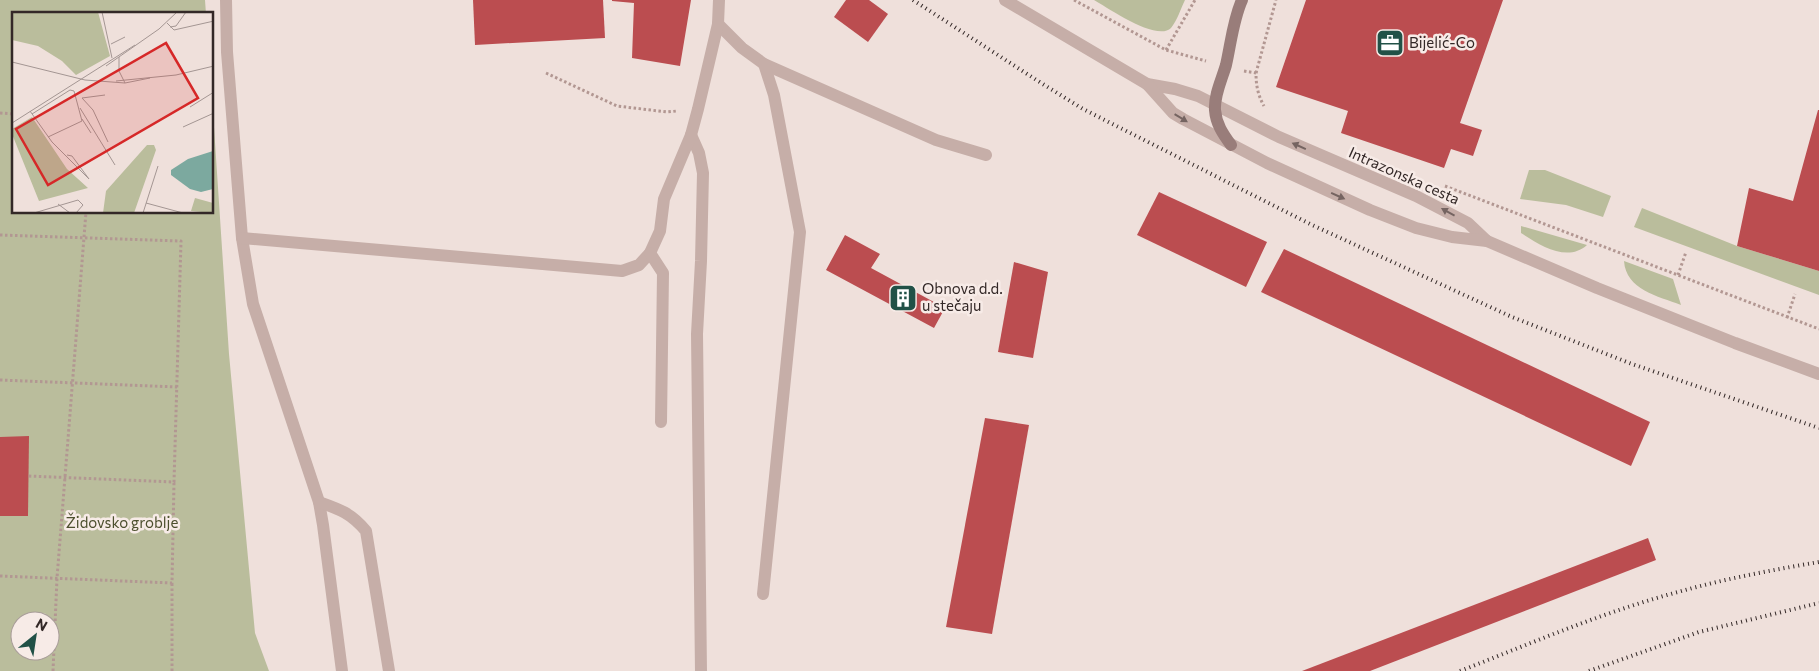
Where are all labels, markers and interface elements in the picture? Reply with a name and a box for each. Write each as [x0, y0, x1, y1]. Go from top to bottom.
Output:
inset map [12, 12, 214, 214]
office icon: Bijelić-Co [1375, 28, 1405, 58]
place label: Bijelić-Co [1409, 33, 1475, 51]
one-way arrow [1175, 113, 1188, 122]
one-way arrow [1292, 142, 1306, 150]
street label: Intrazonska cesta [1346, 143, 1463, 208]
one-way arrow [1331, 192, 1345, 200]
one-way arrow [1440, 208, 1455, 216]
place label: Obnova d.d. u stečaju [922, 279, 1003, 314]
building icon: Obnova d.d. u stečaju [888, 283, 918, 313]
park label: Židovsko groblje [66, 512, 178, 531]
north arrow [10, 611, 60, 661]
text: N [33, 614, 51, 634]

